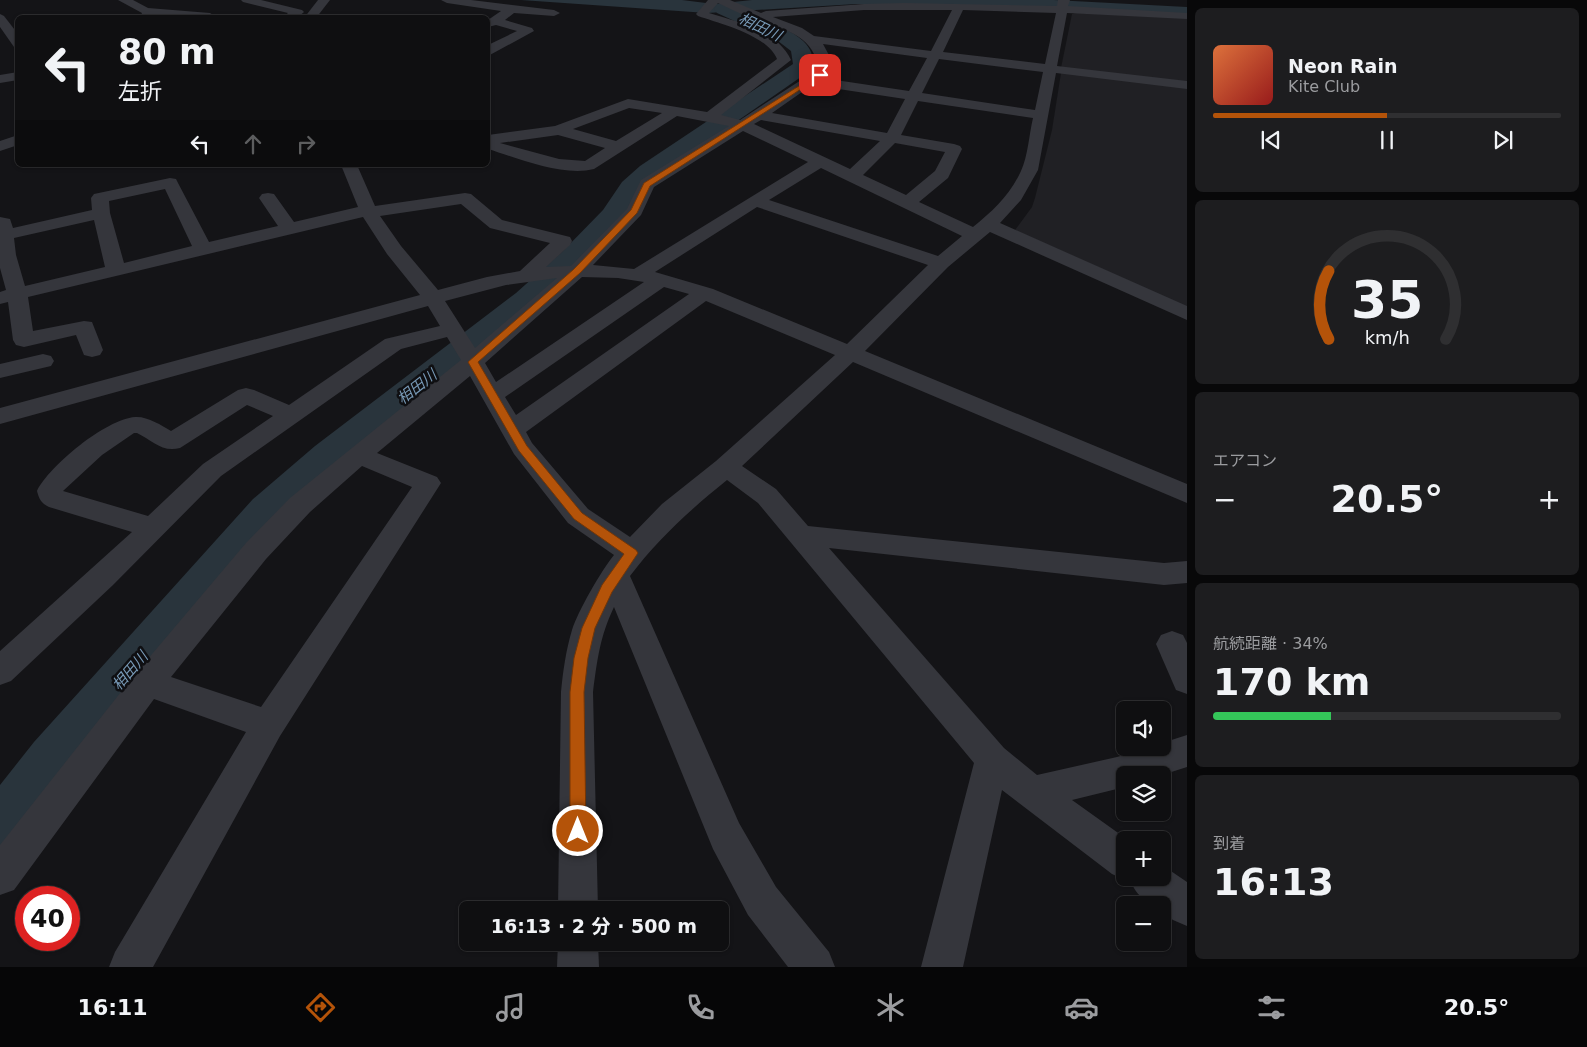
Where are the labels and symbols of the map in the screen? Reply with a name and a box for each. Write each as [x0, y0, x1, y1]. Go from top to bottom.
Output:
water label: 相田川 [736, 9, 786, 46]
pin [799, 54, 841, 96]
water label: 相田川 [394, 365, 442, 408]
water label: 相田川 [108, 647, 153, 694]
position arrow [551, 804, 603, 856]
speed limit sign: 40 [15, 886, 80, 951]

